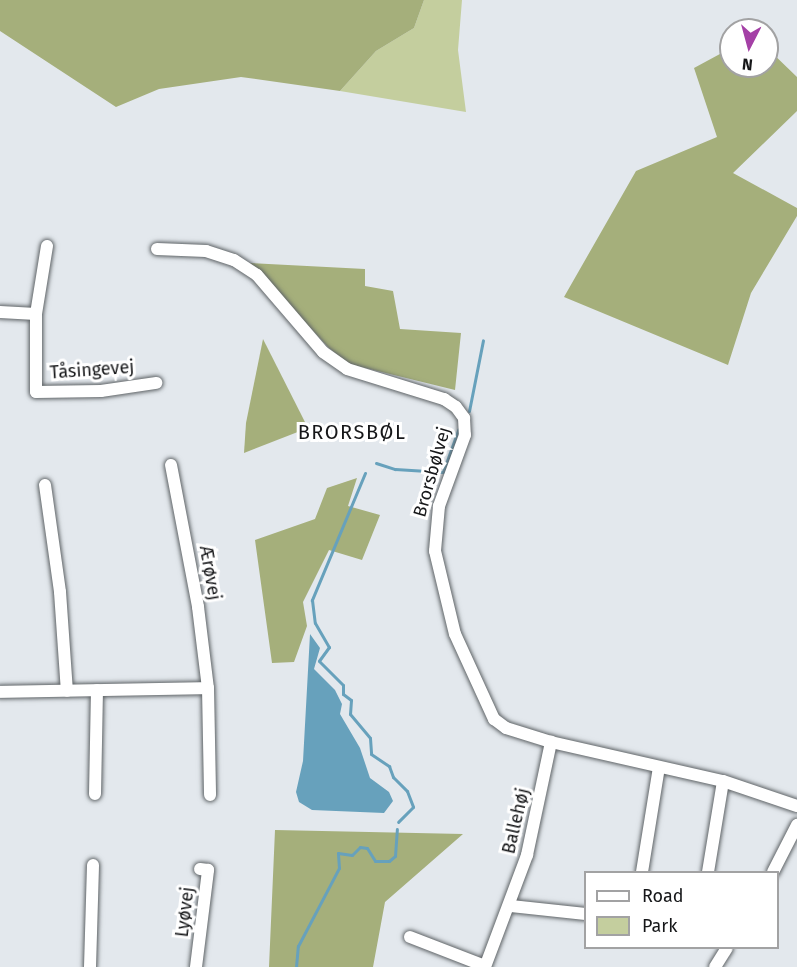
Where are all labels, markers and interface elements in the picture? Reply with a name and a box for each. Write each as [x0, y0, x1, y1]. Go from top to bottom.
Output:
north arrow [719, 18, 779, 78]
text: N [741, 54, 754, 74]
street label: Tåsingevej [49, 356, 135, 384]
district label: BRORSBØL [298, 420, 406, 444]
street label: Brorsbølvej [409, 424, 455, 520]
street label: Ærøvej [195, 544, 225, 602]
street label: Ballehøj [498, 786, 534, 856]
legend [584, 871, 779, 949]
text: Road [642, 885, 684, 907]
street label: Lyøvej [171, 886, 199, 938]
text: Park [642, 915, 677, 937]

